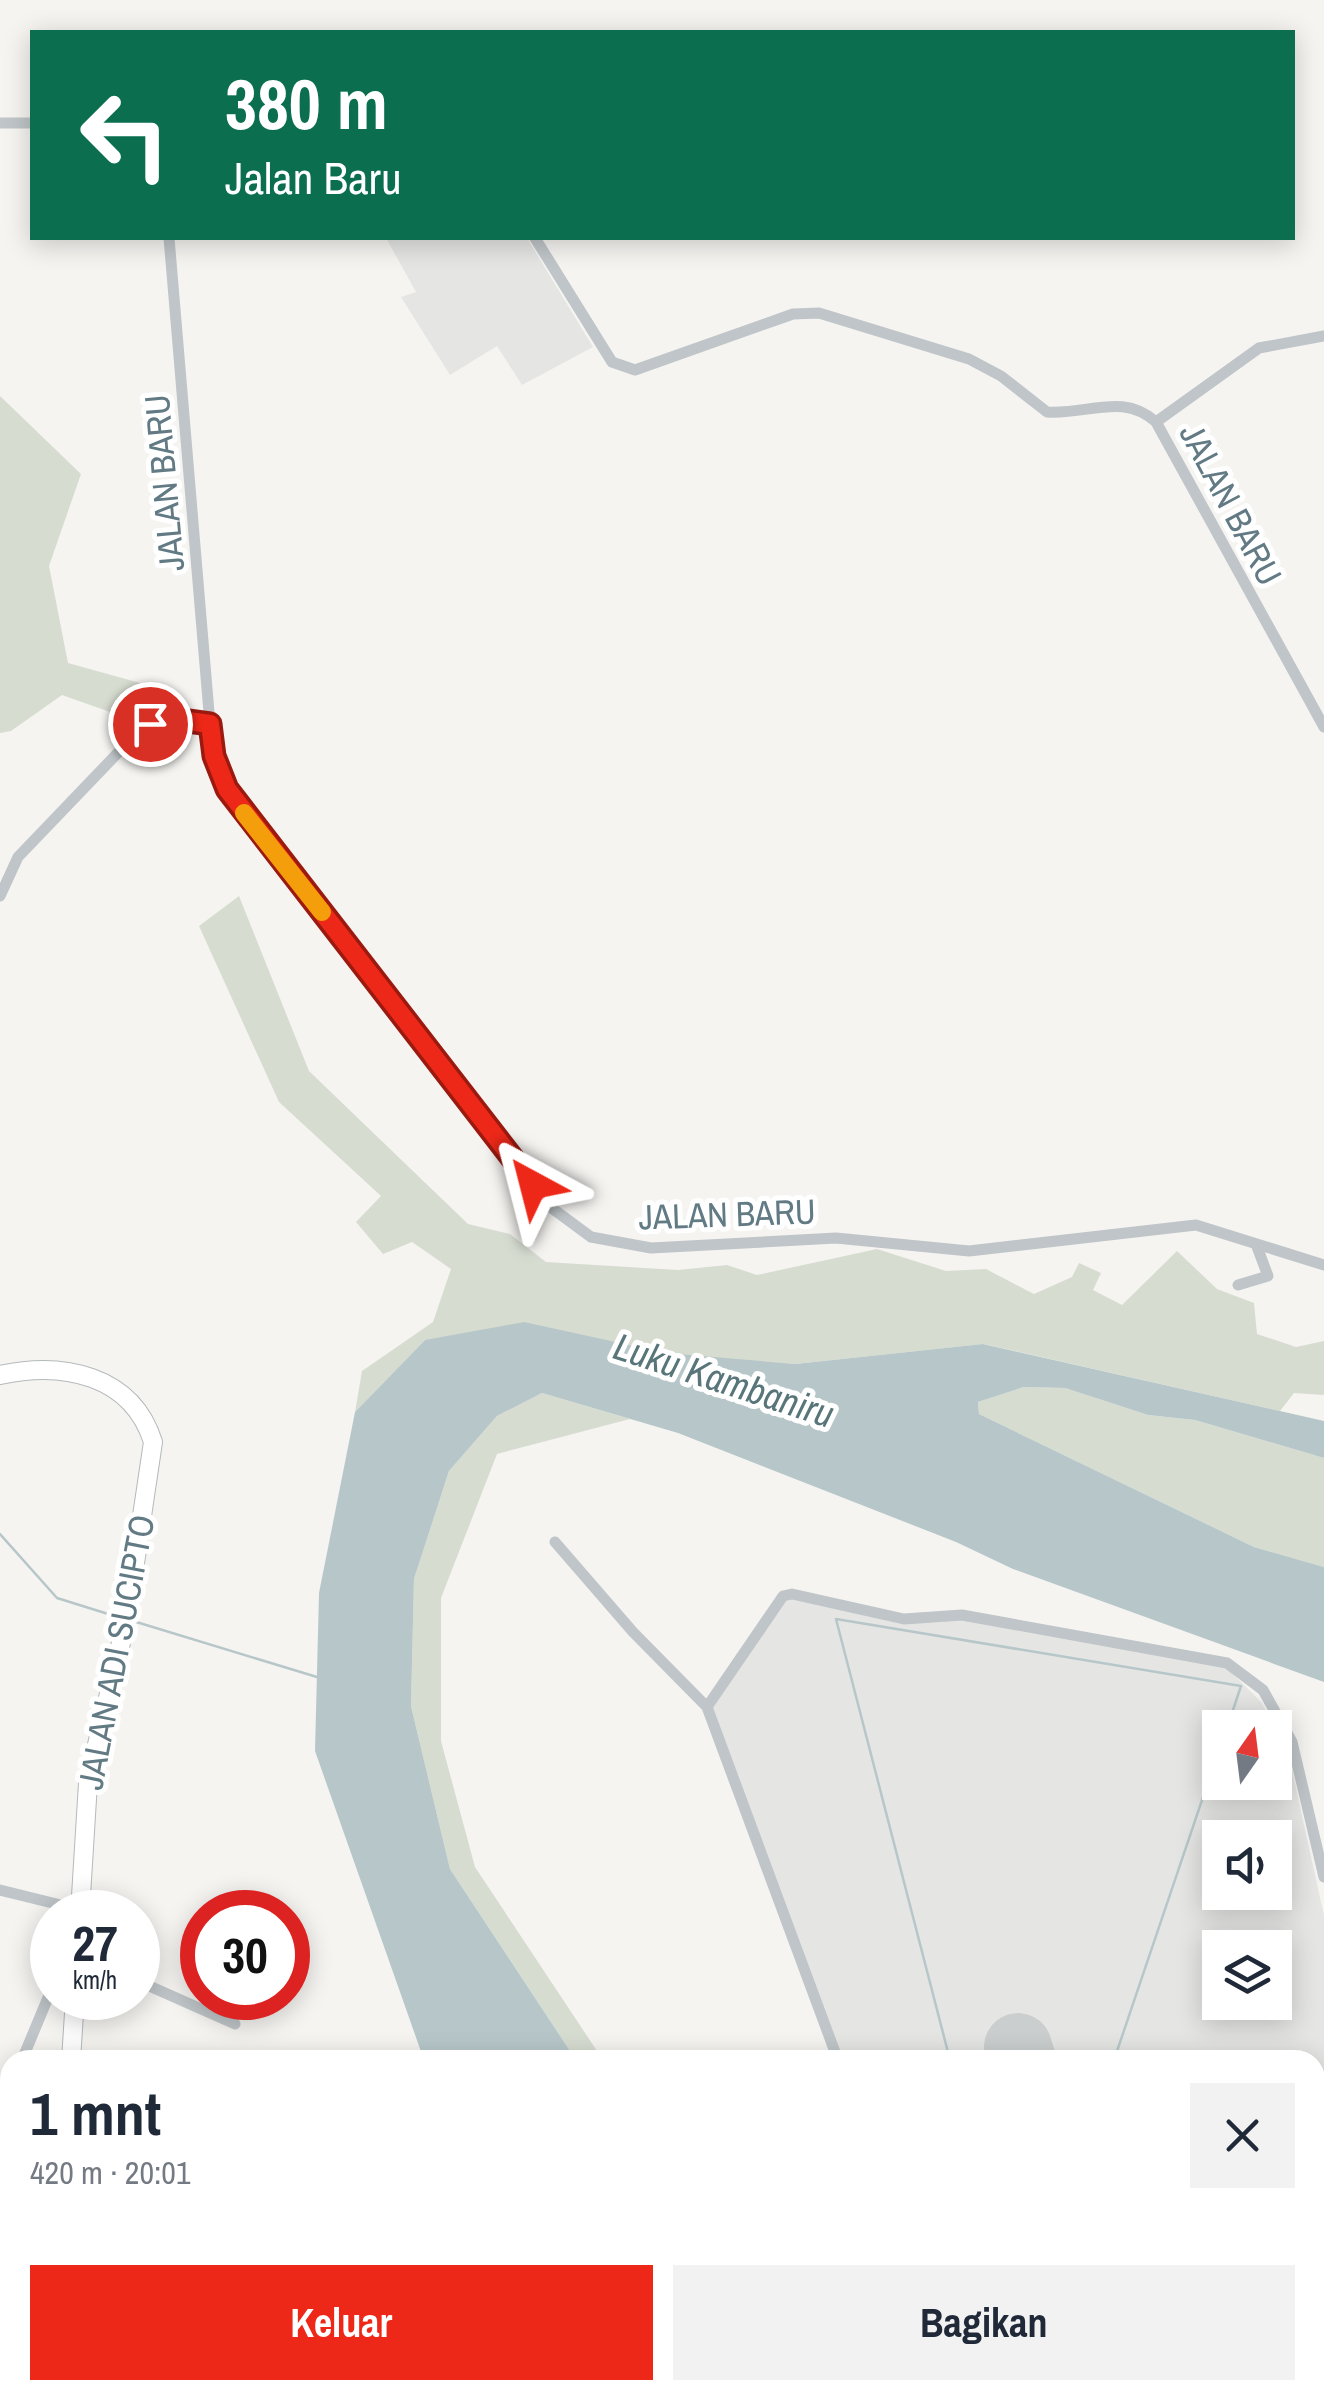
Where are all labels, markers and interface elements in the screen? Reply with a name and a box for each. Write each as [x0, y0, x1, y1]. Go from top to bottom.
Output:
text: 380 m [225, 57, 388, 151]
icon: left [60, 70, 190, 200]
text: Jalan Baru [225, 147, 401, 208]
street label: JALAN BARU [133, 393, 195, 573]
street label: JALAN BARU [1169, 415, 1293, 593]
pin [108, 682, 193, 767]
icon: arrive [123, 697, 178, 752]
position arrow [481, 1133, 585, 1237]
street label: JALAN BARU [638, 1187, 816, 1241]
water label: Luku Kambaniru [607, 1320, 841, 1440]
street label: JALAN ADI SUCIPTO [66, 1511, 166, 1793]
north arrow [1202, 1710, 1292, 1800]
map controls [1202, 1710, 1292, 2020]
button: sound [1202, 1820, 1292, 1910]
speed limit sign: 30 [180, 1890, 310, 2020]
text: 27 [72, 1909, 118, 1977]
button: layers [1202, 1930, 1292, 2020]
text: km/h [73, 1963, 117, 1997]
text: 1 mnt [30, 2073, 161, 2154]
button: close [1190, 2083, 1295, 2188]
text: 420 m · 20:01 [30, 2151, 190, 2194]
button: Keluar [30, 2265, 653, 2380]
button: Bagikan [673, 2265, 1295, 2380]

